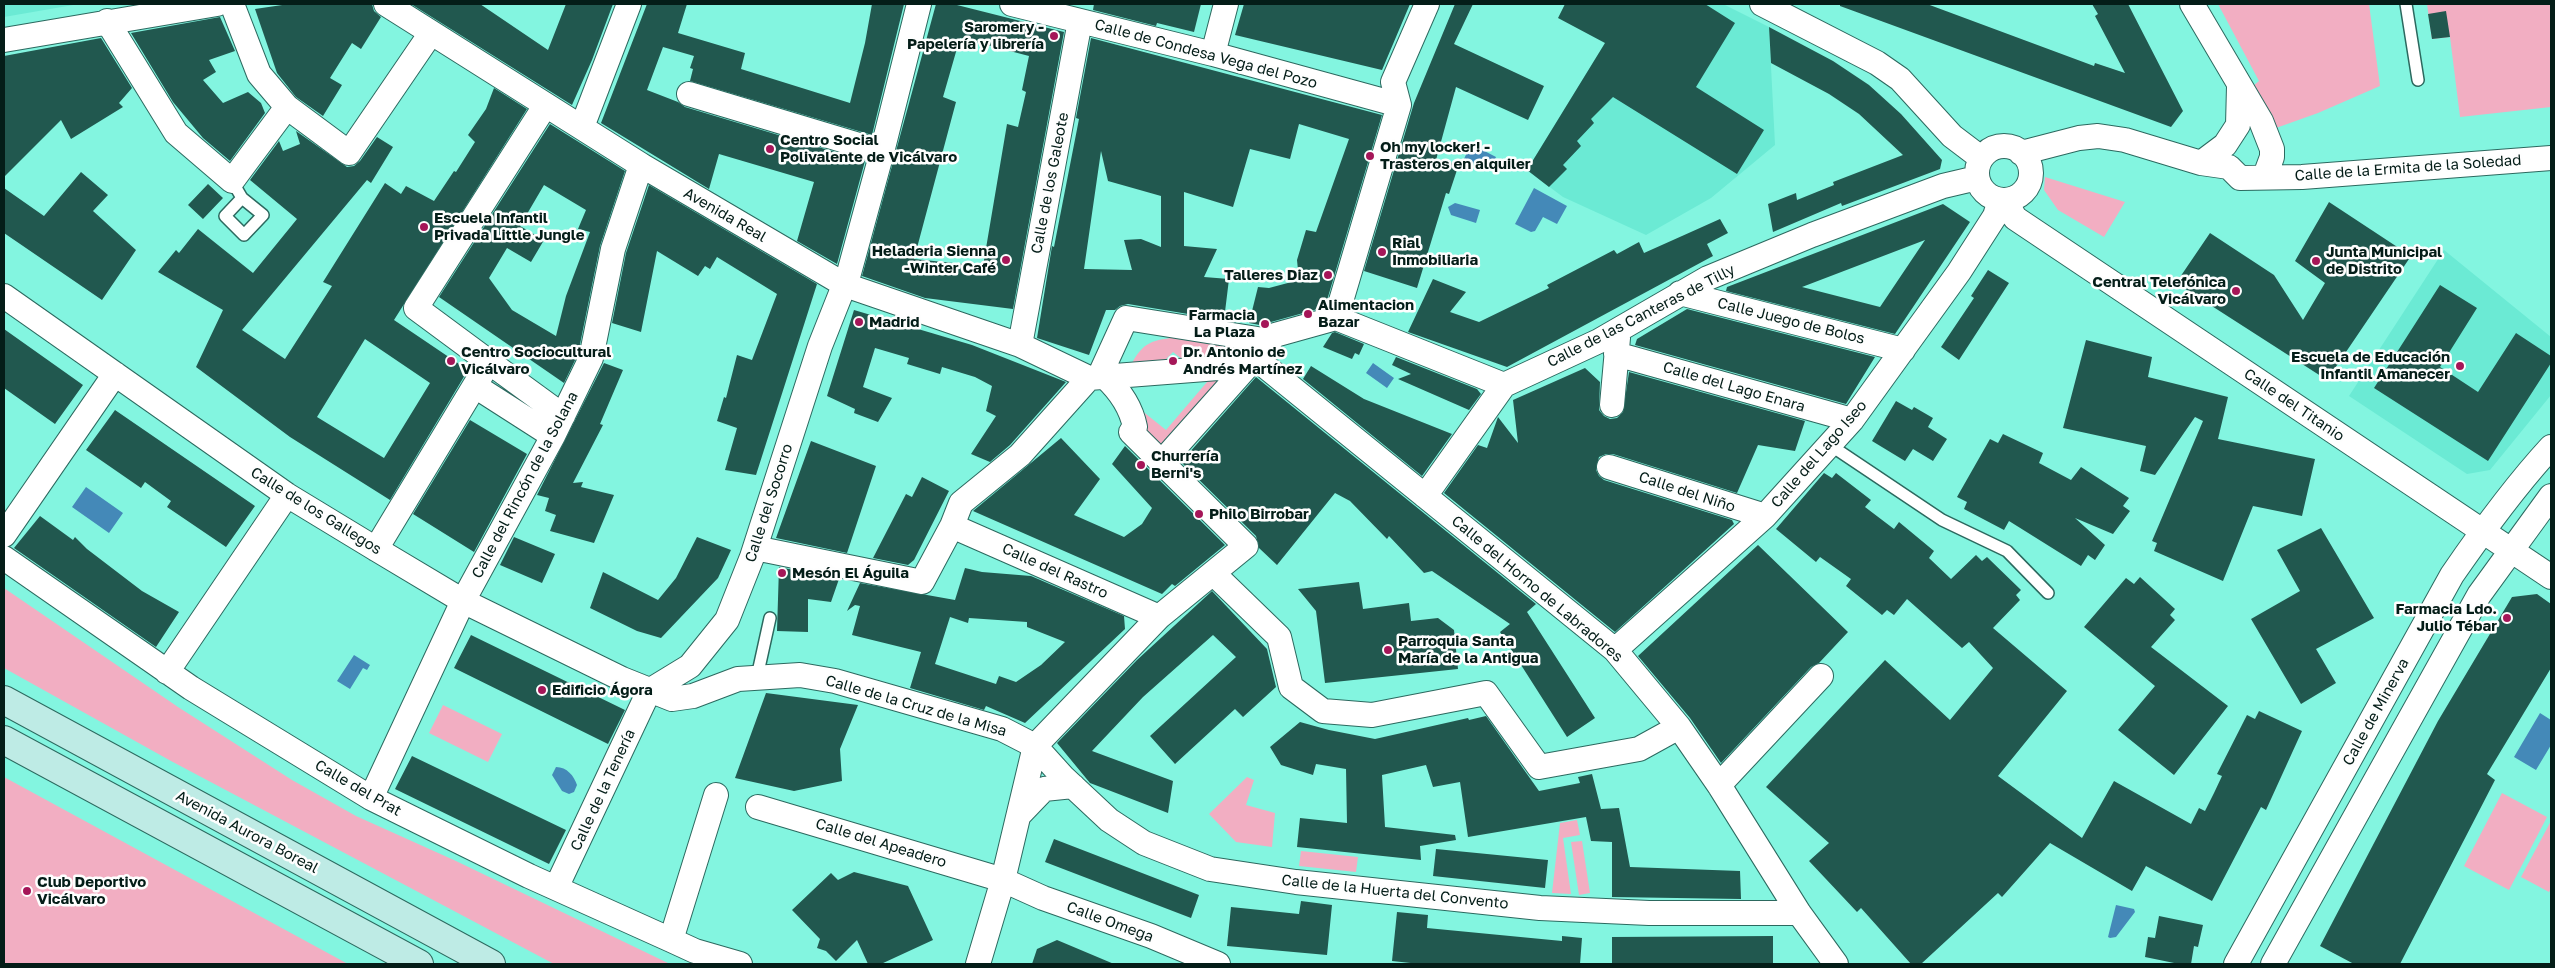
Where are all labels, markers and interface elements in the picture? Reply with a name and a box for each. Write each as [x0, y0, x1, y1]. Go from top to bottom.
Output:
street label: Calle de Condesa Vega del Pozo [1093, 16, 1319, 92]
place label: Saromery - Papelería y librería [907, 18, 1044, 53]
marker: Saromery - Papelería y librería [1048, 30, 1060, 42]
street label: Calle de los Galeote [1027, 111, 1073, 255]
place label: Centro Social Polivalente de Vicálvaro [780, 131, 957, 166]
place label: Oh my locker! - Trasteros en alquiler [1380, 138, 1531, 173]
marker: Centro Social Polivalente de Vicálvaro [764, 143, 776, 155]
marker: Oh my locker! - Trasteros en alquiler [1364, 150, 1376, 162]
street label: Calle de la Ermita de la Soledad [2294, 151, 2522, 185]
street label: Avenida Real [680, 184, 770, 246]
place label: Escuela Infantil Privada Little Jungle [434, 209, 585, 244]
marker: Escuela Infantil Privada Little Jungle [418, 221, 430, 233]
place label: Rial Inmobiliaria [1392, 234, 1478, 269]
place label: Heladeria Sienna -Winter Café [872, 242, 996, 277]
place label: Junta Municipal de Distrito [2326, 243, 2442, 278]
marker: Rial Inmobiliaria [1376, 246, 1388, 258]
marker: Heladeria Sienna -Winter Café [1000, 254, 1012, 266]
marker: Junta Municipal de Distrito [2310, 255, 2322, 267]
street label: Calle de las Canteras de Tilly [1544, 261, 1738, 371]
place label: Talleres Diaz [1224, 266, 1318, 284]
marker: Talleres Diaz [1322, 269, 1334, 281]
place label: Central Telefónica Vicálvaro [2092, 273, 2226, 308]
marker: Central Telefónica Vicálvaro [2230, 285, 2242, 297]
street label: Calle Juego de Bolos [1716, 294, 1866, 348]
place label: Alimentacion Bazar [1318, 296, 1414, 331]
place label: Farmacia La Plaza [1189, 306, 1255, 341]
marker: Alimentacion Bazar [1302, 308, 1314, 320]
place label: Madrid [869, 313, 919, 331]
marker: Madrid [853, 316, 865, 328]
marker: Farmacia La Plaza [1259, 318, 1271, 330]
place label: Centro Sociocultural Vicálvaro [461, 343, 611, 378]
place label: Dr. Antonio de Andrés Martínez [1183, 343, 1302, 378]
place label: Escuela de Educación Infantil Amanecer [2291, 348, 2450, 383]
marker: Centro Sociocultural Vicálvaro [445, 355, 457, 367]
marker: Dr. Antonio de Andrés Martínez [1167, 355, 1179, 367]
street label: Calle del Lago Enara [1661, 358, 1807, 416]
marker: Escuela de Educación Infantil Amanecer [2454, 360, 2466, 372]
street label: Calle del Titanio [2240, 365, 2348, 445]
street label: Calle del Rincón de la Solana [468, 389, 582, 581]
street label: Calle del Lago Iseo [1767, 397, 1871, 511]
street label: Calle del Socorro [741, 442, 797, 564]
place label: Churrería Berni's [1151, 447, 1219, 482]
marker: Churrería Berni's [1135, 459, 1147, 471]
street label: Calle de los Gallegos [247, 463, 385, 559]
street label: Calle del Niño [1636, 468, 1738, 516]
place label: Philo Birrobar [1209, 505, 1309, 523]
marker: Philo Birrobar [1193, 508, 1205, 520]
street label: Calle del Horno de Labradores [1448, 512, 1626, 666]
street label: Calle del Rastro [999, 540, 1111, 602]
place label: Mesón El Águila [792, 564, 909, 582]
marker: Mesón El Águila [776, 567, 788, 579]
place label: Farmacia Ldo. Julio Tébar [2395, 600, 2497, 635]
marker: Farmacia Ldo. Julio Tébar [2501, 612, 2513, 624]
place label: Parroquia Santa María de la Antigua [1398, 632, 1538, 667]
marker: Parroquia Santa María de la Antigua [1382, 644, 1394, 656]
street label: Calle de Minerva [2339, 655, 2413, 769]
street label: Calle de la Cruz de la Misa [823, 671, 1009, 741]
place label: Edificio Ágora [552, 681, 653, 699]
marker: Edificio Ágora [536, 684, 548, 696]
street label: Calle de la Tenería [567, 726, 639, 854]
street label: Calle del Prat [312, 756, 404, 820]
street label: Avenida Aurora Boreal [173, 787, 321, 877]
street label: Calle del Apeadero [813, 814, 949, 872]
street label: Calle de la Huerta del Convento [1281, 871, 1509, 913]
place label: Club Deportivo Vicálvaro [37, 873, 146, 908]
marker: Club Deportivo Vicálvaro [21, 885, 33, 897]
street label: Calle Omega [1064, 898, 1156, 946]

